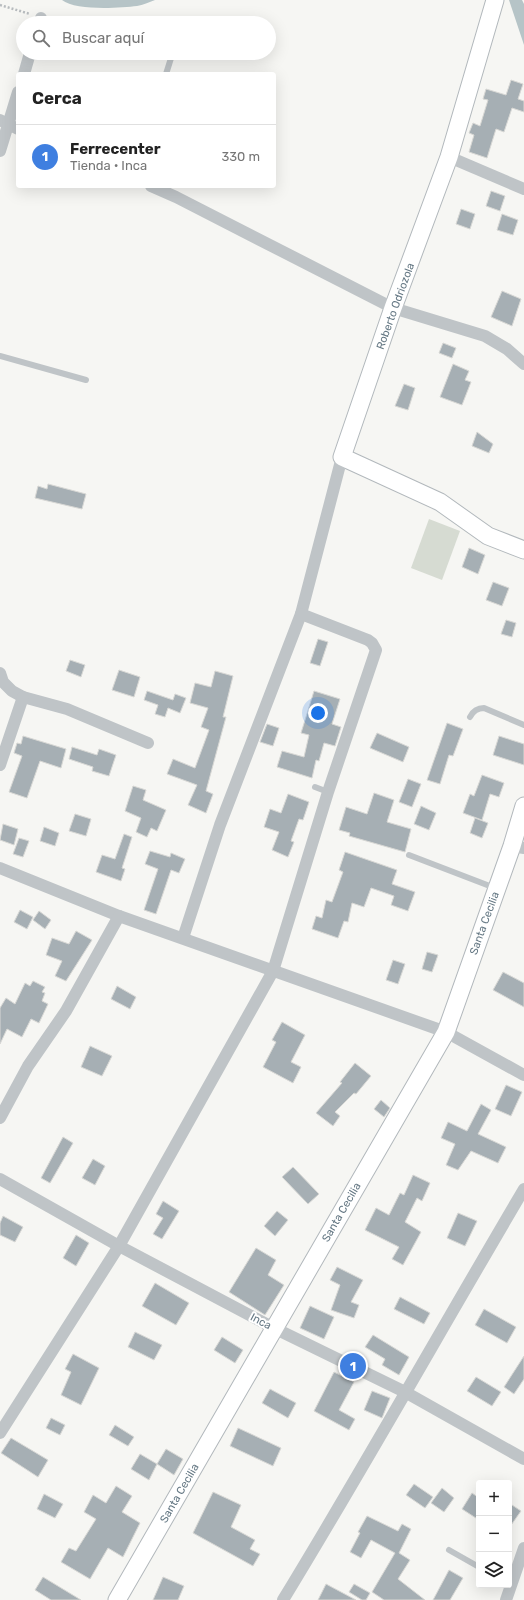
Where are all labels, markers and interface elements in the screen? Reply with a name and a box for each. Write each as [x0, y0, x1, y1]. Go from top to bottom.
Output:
search box [16, 16, 276, 60]
icon: search [30, 27, 52, 49]
text: Buscar aquí [62, 29, 144, 47]
text: Cerca [32, 88, 82, 108]
text: Ferrecenter [70, 140, 161, 158]
text: 1 [42, 149, 48, 164]
text: 330 m [221, 149, 260, 164]
text: Tienda · Inca [70, 158, 147, 173]
street label: Roberto Odriozola [374, 261, 417, 351]
your location [308, 703, 328, 723]
street label: Santa Cecilia [467, 890, 502, 956]
street label: Santa Cecilia [319, 1180, 364, 1244]
street label: Inca [248, 1311, 273, 1332]
pin: 1 [340, 1351, 366, 1381]
street label: Santa Cecilia [157, 1461, 202, 1525]
map controls [476, 1480, 512, 1588]
button: + [476, 1480, 512, 1516]
button: − [476, 1516, 512, 1552]
button: layers [476, 1552, 512, 1588]

